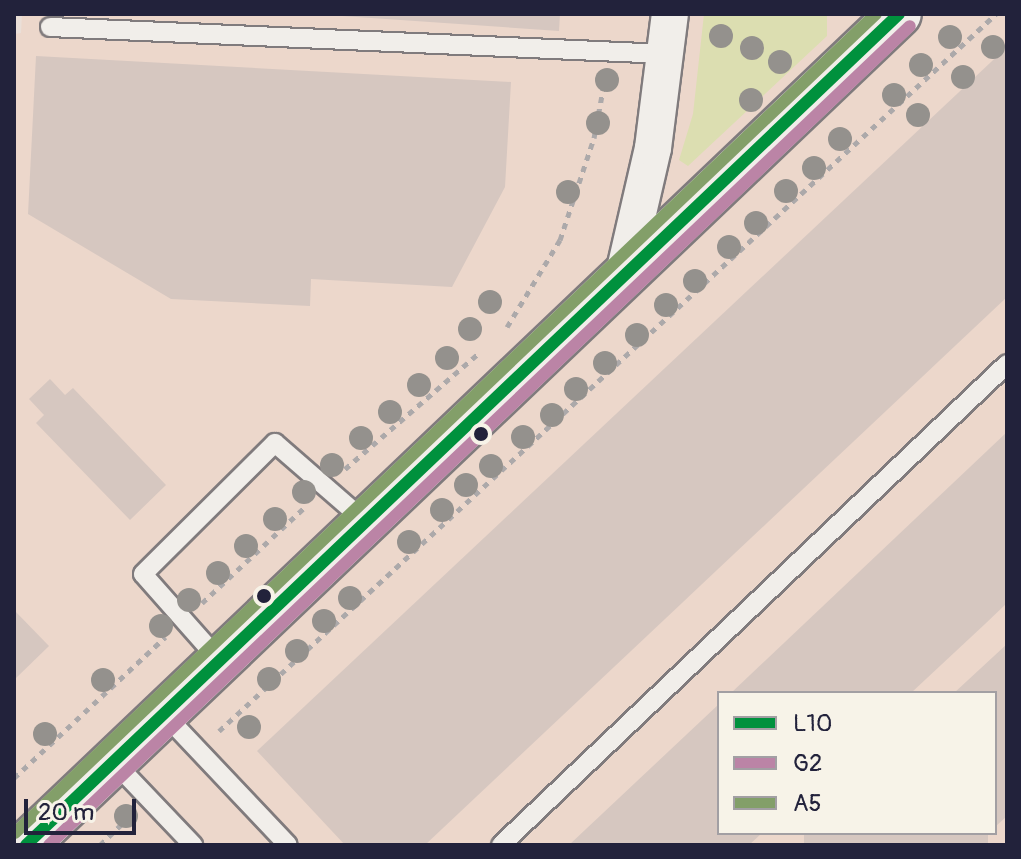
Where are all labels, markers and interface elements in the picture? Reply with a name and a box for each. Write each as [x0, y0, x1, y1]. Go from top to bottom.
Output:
unlabelled marker [473, 426, 489, 442]
unlabelled marker [256, 588, 272, 604]
legend [717, 691, 997, 835]
text: L10 [793, 709, 832, 738]
text: G2 [793, 749, 822, 778]
scale bar [28, 783, 140, 833]
text: A5 [793, 789, 822, 818]
text: 20 m [38, 798, 94, 827]

